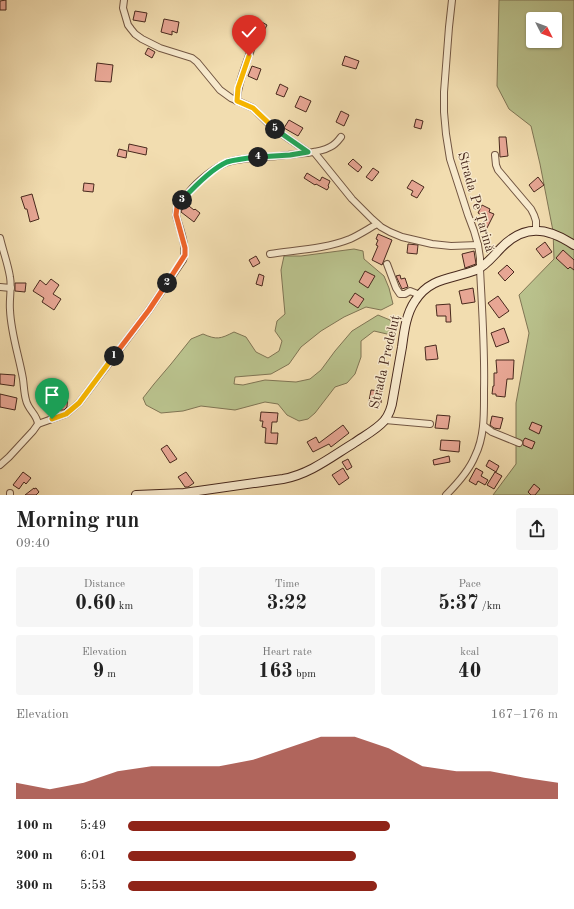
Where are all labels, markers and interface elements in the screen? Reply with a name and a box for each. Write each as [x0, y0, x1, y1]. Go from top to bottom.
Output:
north arrow [526, 12, 562, 48]
map controls [526, 12, 562, 48]
pin [232, 15, 266, 56]
icon: check [238, 21, 260, 43]
pin: 5 [265, 119, 285, 139]
text: 5 [272, 123, 278, 134]
pin: 4 [248, 147, 268, 167]
street label: Strada Pe Țarină [454, 150, 497, 254]
text: 4 [255, 151, 261, 162]
pin: 3 [172, 190, 192, 210]
text: 3 [179, 194, 185, 205]
pin: 2 [157, 273, 177, 293]
text: 2 [164, 277, 170, 288]
street label: Strada Predeluț [367, 314, 403, 410]
pin: 1 [104, 346, 124, 366]
text: 1 [111, 350, 117, 361]
pin [35, 378, 69, 419]
icon: arrive [41, 384, 63, 406]
button: share [516, 508, 558, 550]
text: Morning run [16, 510, 139, 532]
text: 09:40 [16, 537, 50, 550]
text: Distance [84, 579, 125, 590]
text: Time [275, 579, 299, 590]
text: Pace [459, 579, 481, 590]
text: 0.60 [75, 594, 116, 614]
text: 3:22 [267, 594, 307, 614]
text: 5:37 [438, 594, 479, 614]
text: km [116, 601, 133, 612]
text: /km [479, 601, 501, 612]
text: Elevation [82, 647, 127, 658]
text: Heart rate [262, 647, 312, 658]
text: kcal [460, 647, 479, 658]
text: 9 [93, 662, 104, 682]
text: 163 [258, 662, 293, 682]
text: 40 [458, 662, 481, 682]
text: m [104, 669, 116, 680]
text: bpm [293, 669, 316, 680]
text: Elevation [16, 708, 69, 721]
text: 167–176 m [491, 708, 558, 721]
text: 100 m [16, 819, 53, 832]
text: 5:49 [80, 819, 106, 832]
text: 200 m [16, 849, 53, 862]
text: 6:01 [80, 849, 106, 862]
text: 300 m [16, 879, 53, 892]
text: 5:53 [80, 879, 106, 892]

